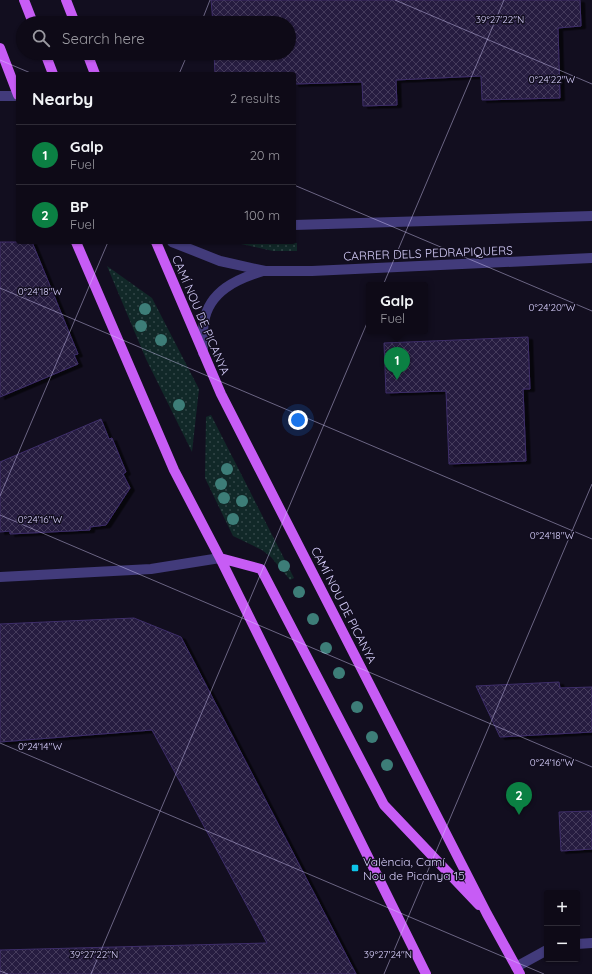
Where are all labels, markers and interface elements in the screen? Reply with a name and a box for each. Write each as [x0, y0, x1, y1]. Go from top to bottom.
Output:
text: 39°27'22"N [476, 13, 524, 26]
search box [16, 16, 296, 60]
icon: search [30, 27, 52, 49]
text: Search here [62, 29, 145, 48]
text: 0°24'22"W [529, 73, 576, 86]
text: Nearby [32, 88, 93, 109]
text: 2 results [230, 90, 280, 106]
text: Galp [70, 137, 104, 156]
text: 1 [42, 147, 48, 163]
text: 20 m [250, 147, 280, 163]
text: Fuel [70, 156, 95, 172]
text: BP [70, 197, 89, 216]
text: 2 [41, 207, 49, 223]
text: 100 m [244, 207, 280, 223]
text: Fuel [70, 216, 95, 232]
street label: CARRER DELS PEDRAPIQUERS [343, 243, 513, 263]
street label: CAMÍ NOU DE PICANYA [169, 253, 233, 377]
popup [366, 282, 428, 334]
text: 0°24'18"W [18, 285, 63, 298]
text: Galp [380, 291, 414, 310]
text: 0°24'20"W [529, 301, 576, 314]
text: Fuel [380, 310, 405, 326]
pin: 1 [384, 347, 410, 380]
your location [288, 410, 308, 430]
text: 0°24'16"W [18, 513, 63, 526]
text: 0°24'18"W [530, 529, 575, 542]
street label: CAMÍ NOU DE PICANYA [308, 544, 380, 666]
text: 0°24'14"W [18, 740, 62, 753]
text: 0°24'16"W [530, 756, 575, 769]
pin: 2 [506, 782, 532, 815]
place label: València, Camí Nou de Picanya 15 [363, 854, 465, 883]
marker: València, Camí Nou de Picanya 15 [350, 863, 360, 873]
map controls [544, 890, 580, 962]
button: + [544, 890, 580, 926]
button: − [544, 926, 580, 962]
text: 39°27'22"N [70, 948, 118, 961]
text: 39°27'24"N [364, 948, 412, 961]

